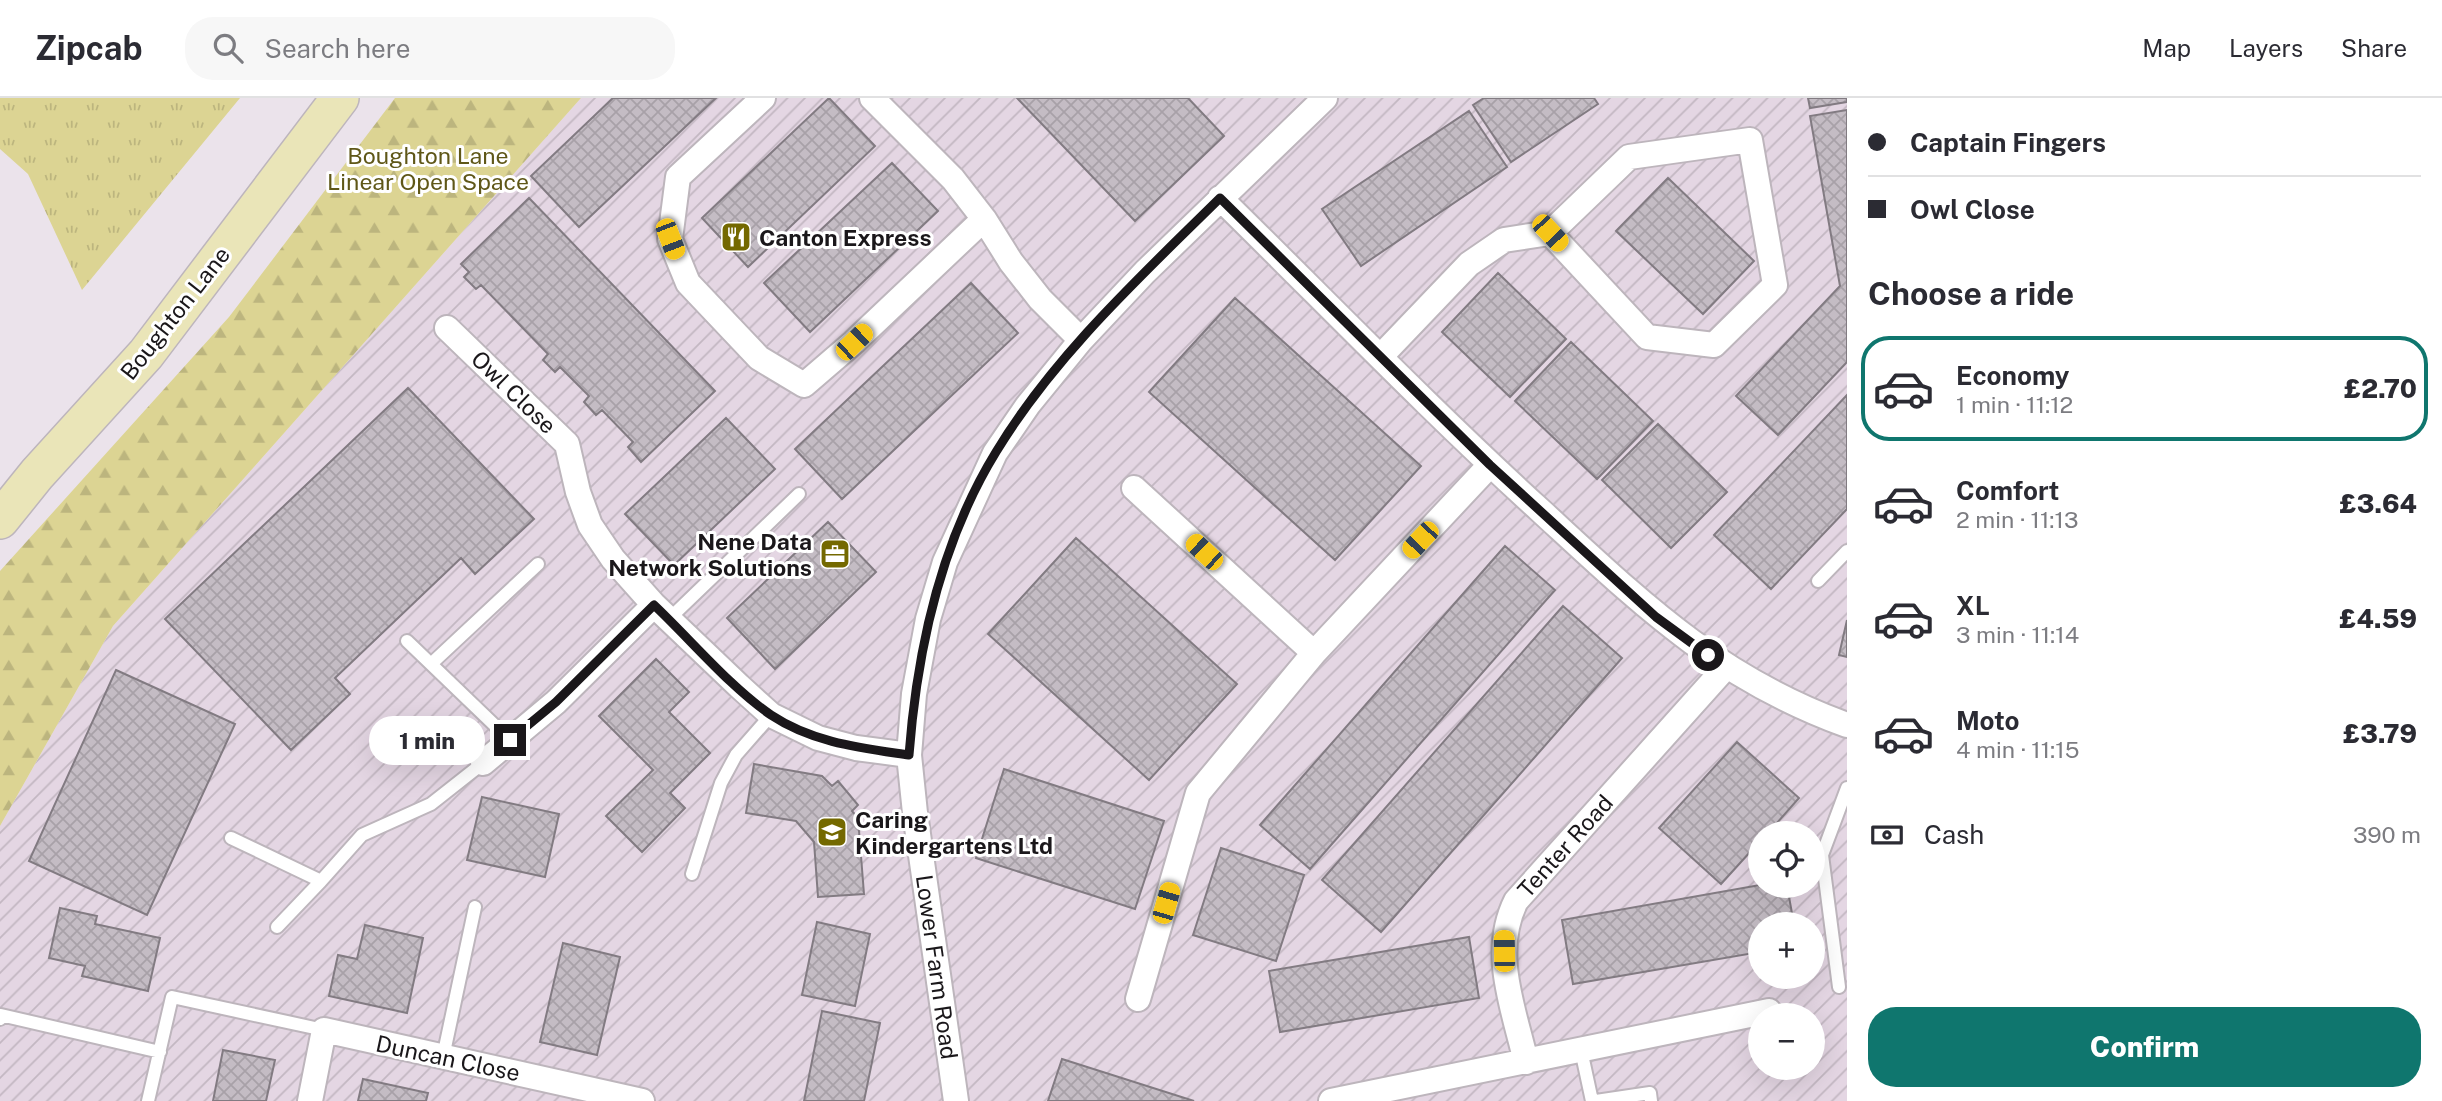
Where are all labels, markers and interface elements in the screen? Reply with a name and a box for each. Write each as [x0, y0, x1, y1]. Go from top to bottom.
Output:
search box [185, 17, 675, 80]
text: Zipcab [35, 29, 143, 67]
icon: search [209, 29, 247, 67]
text: Search here [265, 33, 411, 64]
text: Map [2142, 34, 2191, 62]
text: Layers [2229, 34, 2303, 62]
text: Share [2341, 34, 2407, 62]
text: Captain Fingers [1910, 127, 2106, 158]
park label: Boughton Lane Linear Open Space [327, 142, 529, 195]
text: Owl Close [1910, 194, 2035, 225]
car [1528, 210, 1573, 256]
car [653, 216, 688, 262]
restaurant icon: Canton Express [719, 220, 753, 254]
place label: Canton Express [759, 224, 932, 251]
street label: Boughton Lane [115, 241, 235, 385]
text: Choose a ride [1868, 275, 2074, 312]
car [832, 320, 877, 364]
street label: Owl Close [466, 345, 562, 439]
icon: car [1872, 357, 1935, 420]
text: Economy [1956, 360, 2069, 391]
text: £2.70 [2344, 373, 2417, 404]
text: 1 min · 11:12 [1956, 391, 2073, 418]
icon: car [1872, 472, 1935, 535]
text: Comfort [1956, 475, 2059, 506]
text: £3.64 [2340, 488, 2417, 519]
text: 2 min · 11:13 [1956, 506, 2078, 533]
car [1398, 517, 1443, 563]
place label: Nene Data Network Solutions [608, 528, 812, 581]
car [1182, 530, 1227, 574]
office icon: Nene Data Network Solutions [818, 537, 852, 571]
icon: car [1872, 587, 1935, 650]
text: XL [1956, 590, 1990, 621]
text: £4.59 [2339, 603, 2417, 634]
text: 3 min · 11:14 [1956, 621, 2079, 648]
route start [1692, 639, 1724, 671]
icon: car [1872, 702, 1935, 765]
text: Moto [1956, 705, 2019, 736]
callout: 1 min [370, 716, 486, 764]
text: £3.79 [2343, 718, 2417, 749]
route end [494, 724, 526, 756]
text: 1 min [399, 727, 455, 754]
text: 4 min · 11:15 [1956, 736, 2079, 763]
street label: Tenter Road [1512, 789, 1618, 903]
place label: Caring Kindergartens Ltd [855, 806, 1053, 859]
school or university icon: Caring Kindergartens Ltd [815, 815, 849, 849]
icon: cash [1868, 816, 1906, 854]
text: Cash [1924, 819, 1984, 850]
map controls [1748, 821, 1825, 1080]
button: locate [1748, 821, 1825, 898]
text: 390 m [2353, 821, 2421, 848]
street label: Lower Farm Road [911, 873, 963, 1061]
car [1151, 880, 1182, 926]
button: + [1748, 912, 1825, 989]
car [1494, 930, 1515, 972]
button: − [1748, 1003, 1825, 1080]
button: Confirm [1868, 1007, 2421, 1087]
street label: Duncan Close [374, 1030, 522, 1086]

